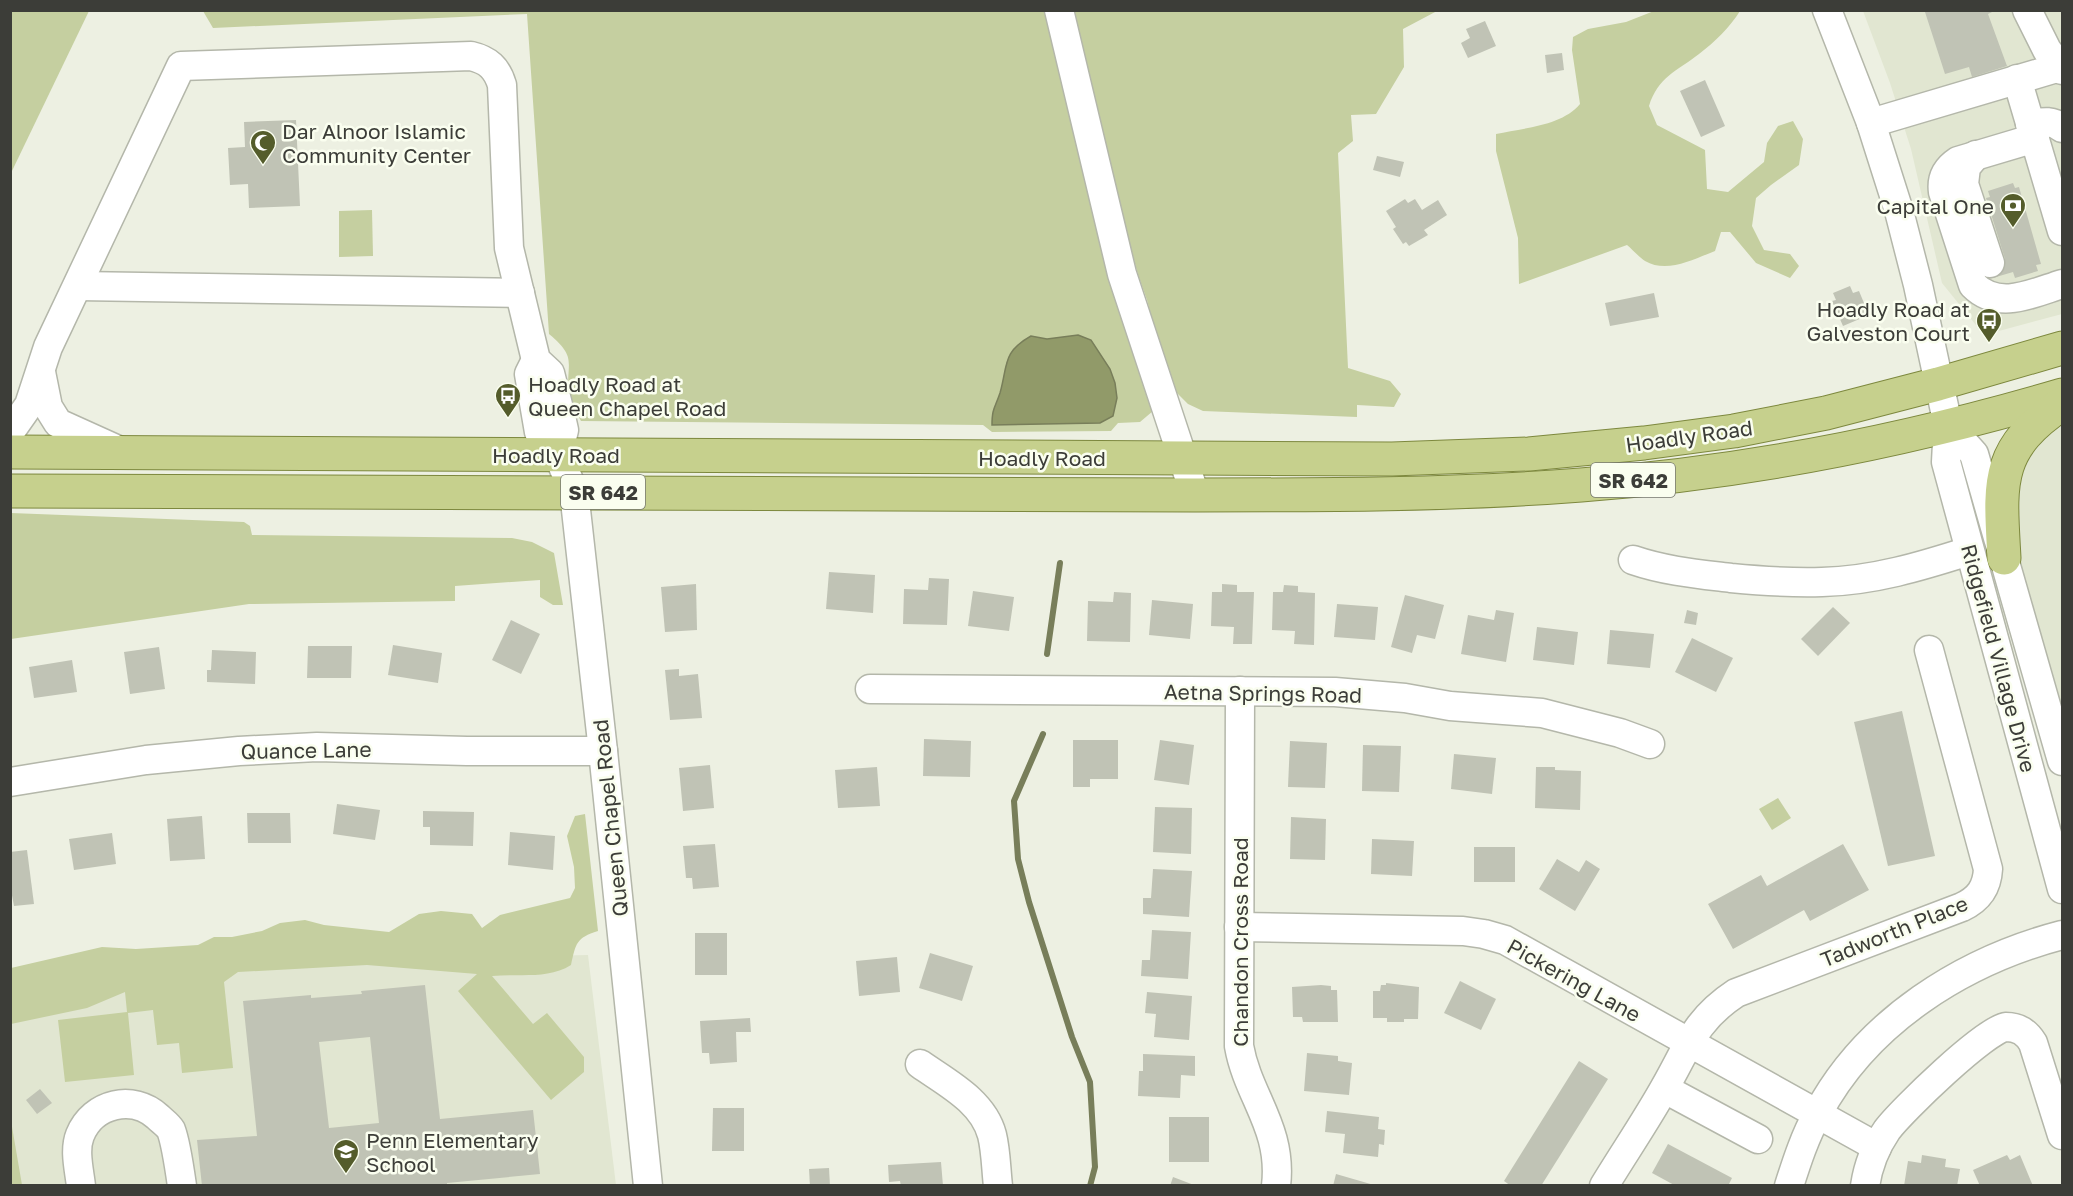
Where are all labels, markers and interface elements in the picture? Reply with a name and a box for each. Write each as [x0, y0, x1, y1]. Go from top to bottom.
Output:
place label: Dar Alnoor Islamic Community Center [282, 118, 471, 168]
mosque icon: Dar Alnoor Islamic Community Center [248, 128, 278, 166]
bank icon: Capital One [1998, 191, 2028, 229]
place label: Capital One [1876, 193, 1994, 219]
place label: Hoadly Road at Galveston Court [1807, 296, 1970, 346]
bus stop icon: Hoadly Road at Galveston Court [1974, 306, 2004, 344]
place label: Hoadly Road at Queen Chapel Road [528, 371, 726, 421]
bus stop icon: Hoadly Road at Queen Chapel Road [493, 381, 523, 419]
street label: Hoadly Road [1624, 414, 1754, 458]
street label: Hoadly Road [492, 442, 620, 468]
street label: Hoadly Road [978, 445, 1106, 471]
road number: SR 642 [1591, 463, 1675, 497]
road number: SR 642 [561, 475, 645, 509]
street label: Ridgefield Village Drive [1956, 541, 2042, 775]
street label: Aetna Springs Road [1164, 678, 1362, 708]
street label: Queen Chapel Road [587, 718, 633, 918]
street label: Quance Lane [240, 736, 372, 764]
street label: Chandon Cross Road [1227, 837, 1253, 1047]
street label: Tadworth Place [1817, 890, 1971, 972]
street label: Pickering Lane [1503, 933, 1645, 1027]
place label: Penn Elementary School [366, 1127, 539, 1177]
school or university icon: Penn Elementary School [331, 1137, 361, 1175]

